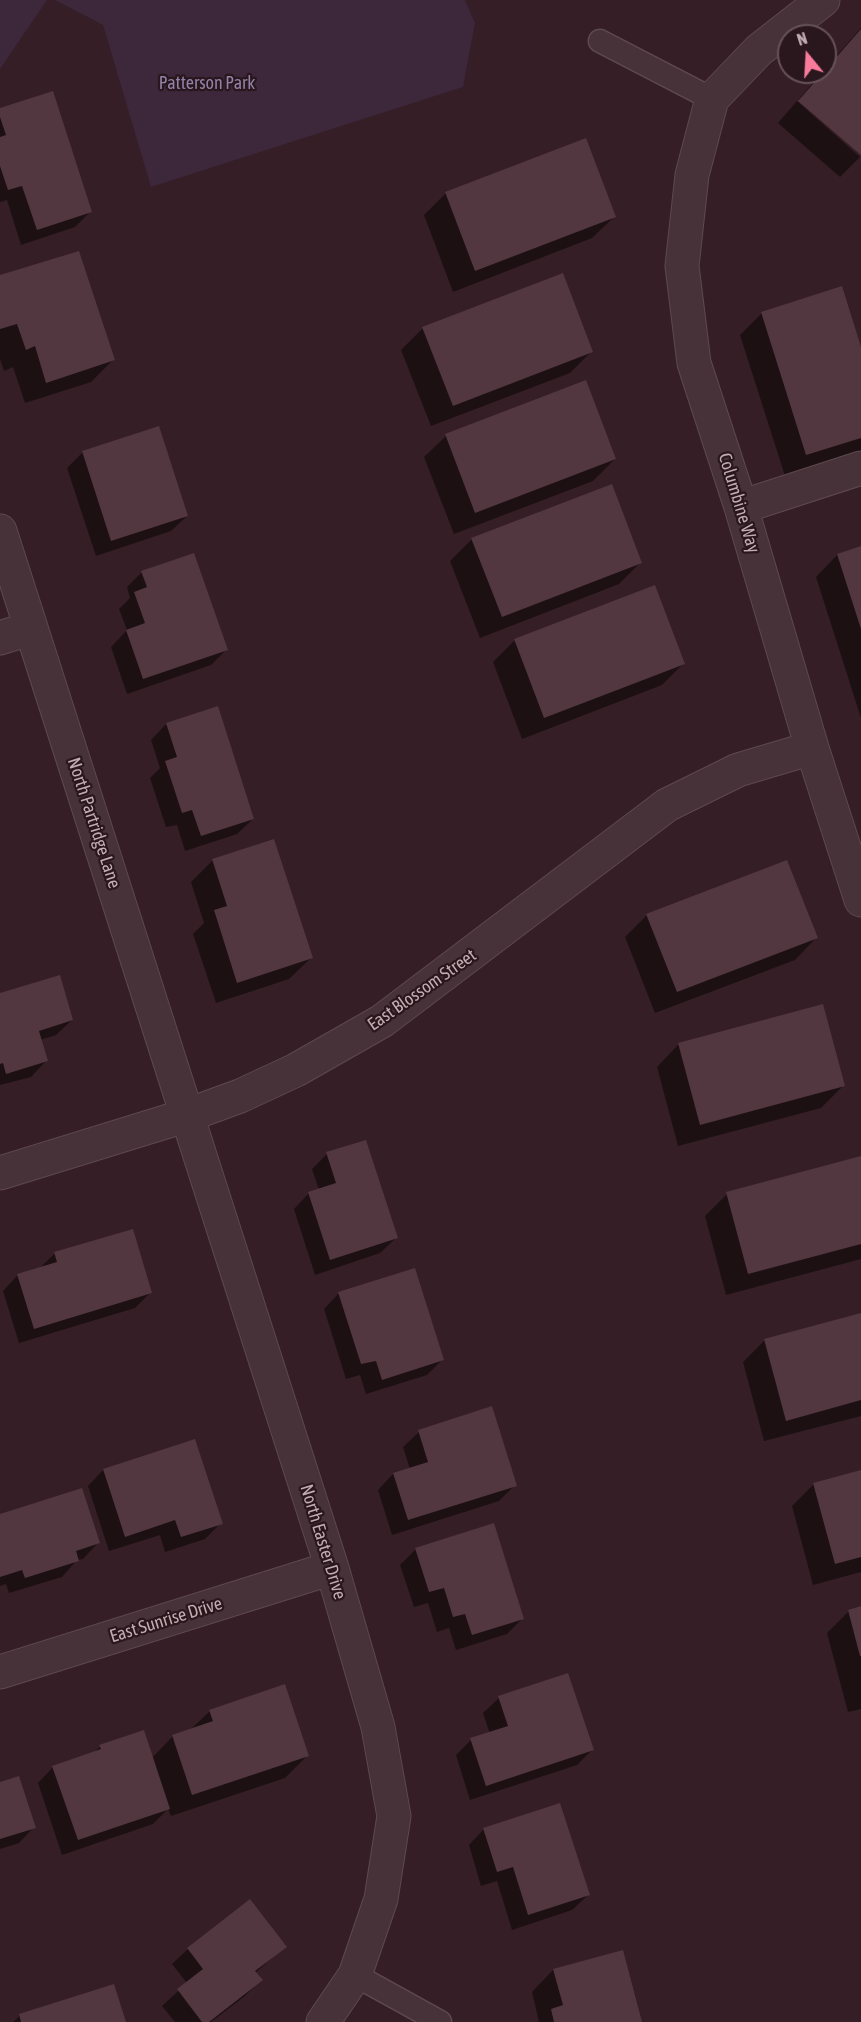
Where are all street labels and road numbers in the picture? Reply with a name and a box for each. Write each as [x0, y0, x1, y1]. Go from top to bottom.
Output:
street label: Columbine Way [714, 450, 764, 556]
street label: North Partridge Lane [63, 755, 125, 891]
street label: East Blossom Street [363, 945, 481, 1035]
street label: North Easter Drive [295, 1482, 351, 1602]
street label: East Sunrise Drive [107, 1593, 225, 1647]

